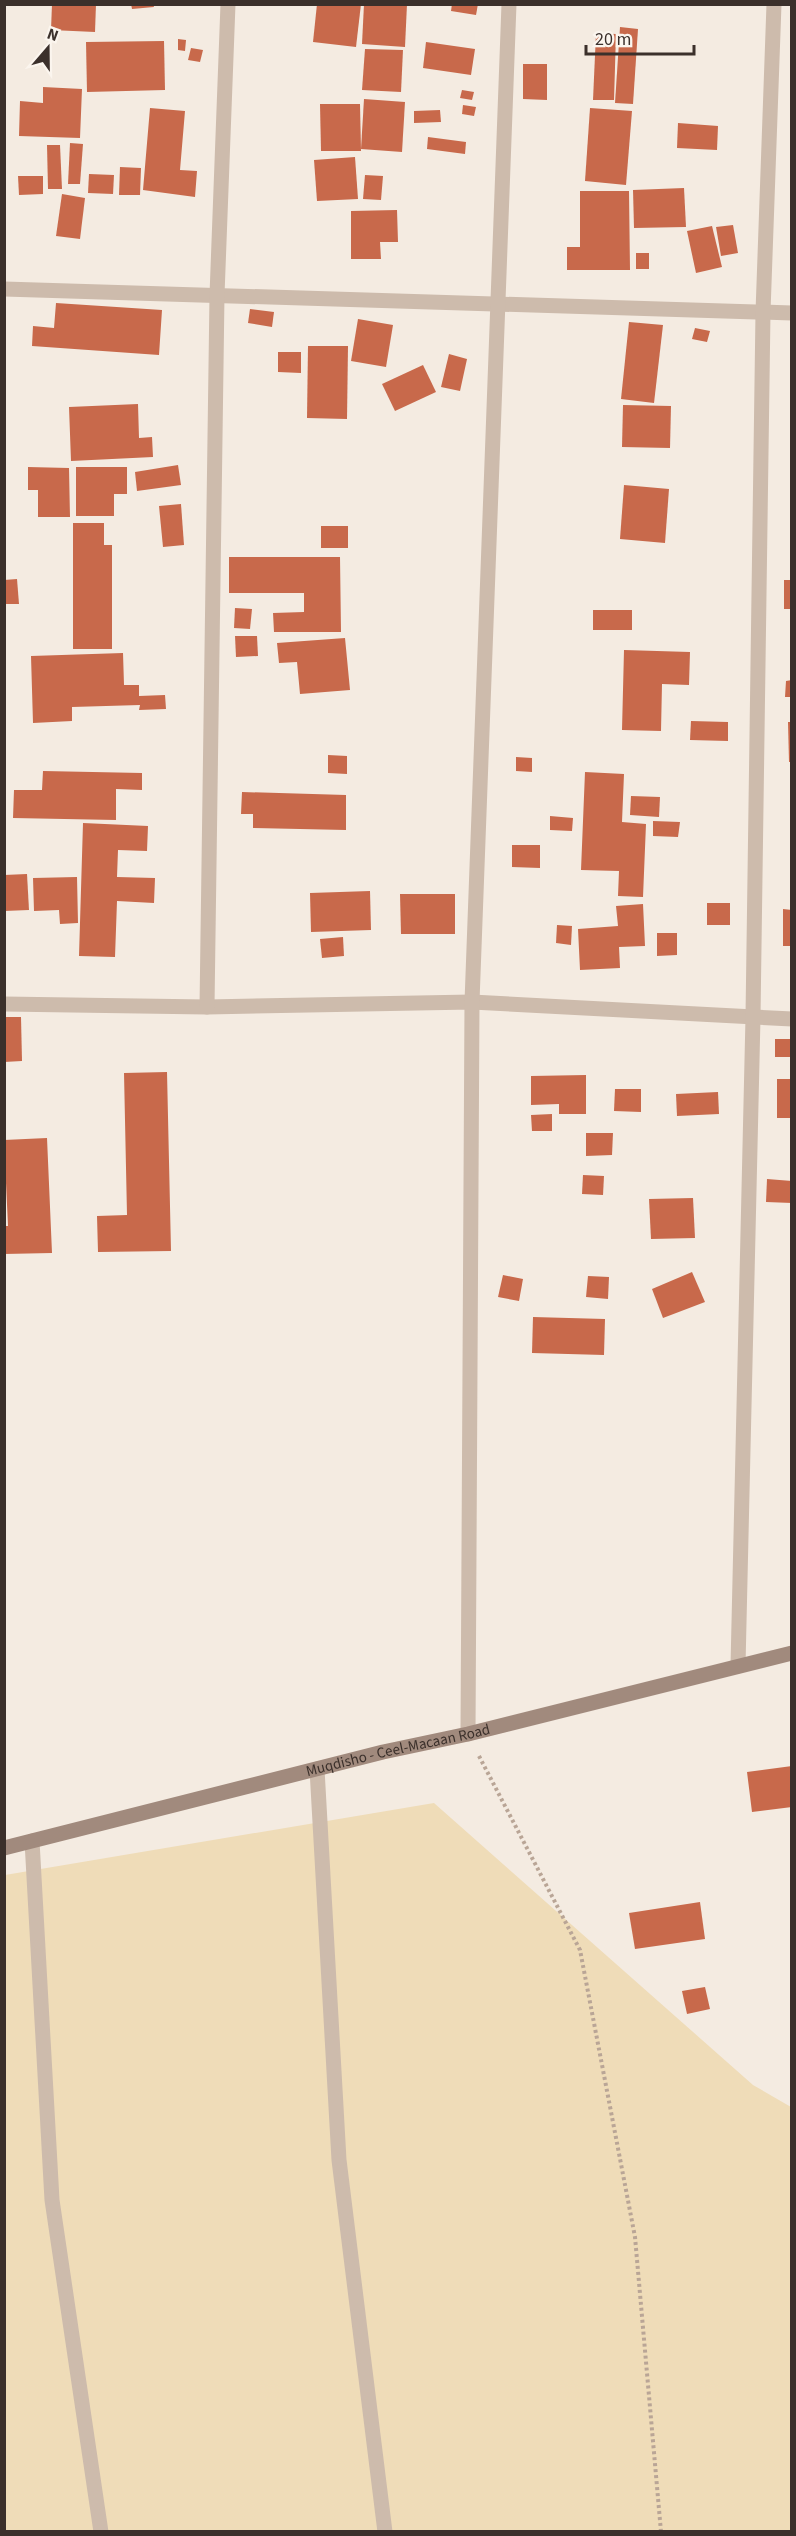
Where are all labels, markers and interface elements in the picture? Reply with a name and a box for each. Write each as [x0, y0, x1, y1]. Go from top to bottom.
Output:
north arrow [18, 18, 78, 78]
scale bar [586, 18, 694, 56]
text: N [44, 23, 62, 47]
text: 20 m [595, 27, 631, 52]
street label: Muqdisho - Ceel-Macaan Road [304, 1718, 492, 1782]

